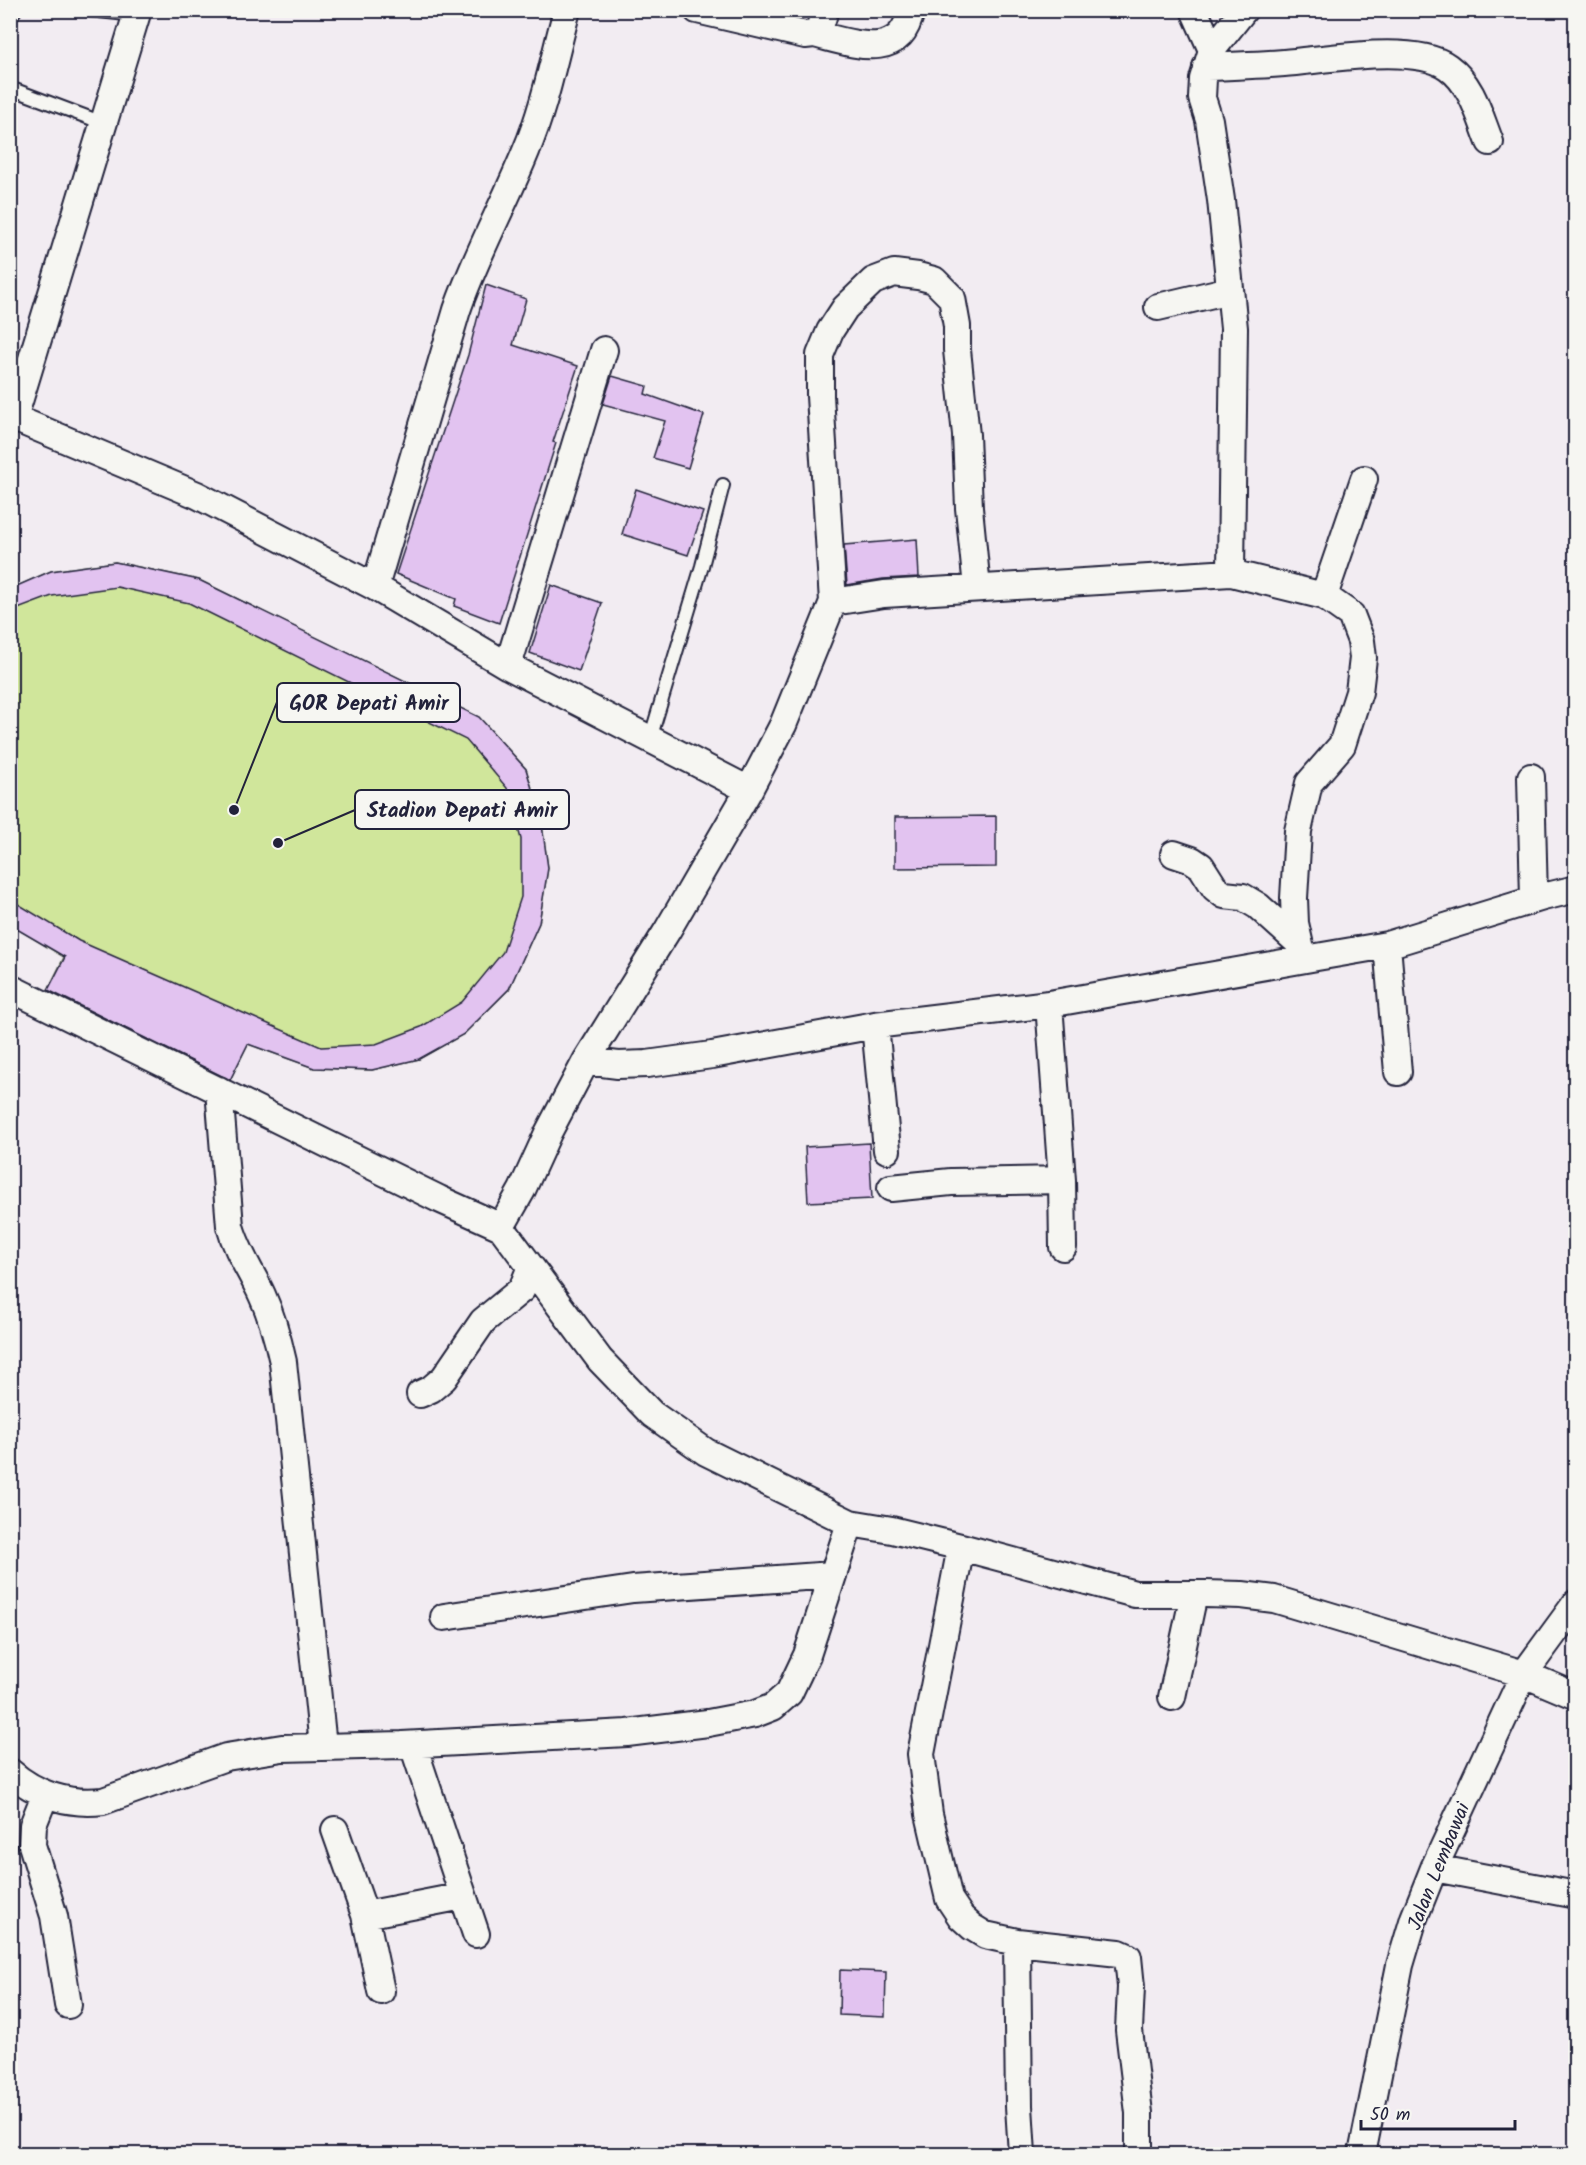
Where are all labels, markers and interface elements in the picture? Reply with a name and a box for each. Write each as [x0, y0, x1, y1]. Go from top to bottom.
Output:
callout: GOR Depati Amir [277, 683, 460, 722]
text: GOR Depati Amir [290, 688, 450, 721]
callout: Stadion Depati Amir [355, 790, 569, 829]
text: Stadion Depati Amir [367, 795, 559, 828]
street label: Jalan Lembawai [1400, 1797, 1480, 1935]
scale bar [1361, 2093, 1516, 2131]
text: 50 m [1370, 2101, 1410, 2130]

